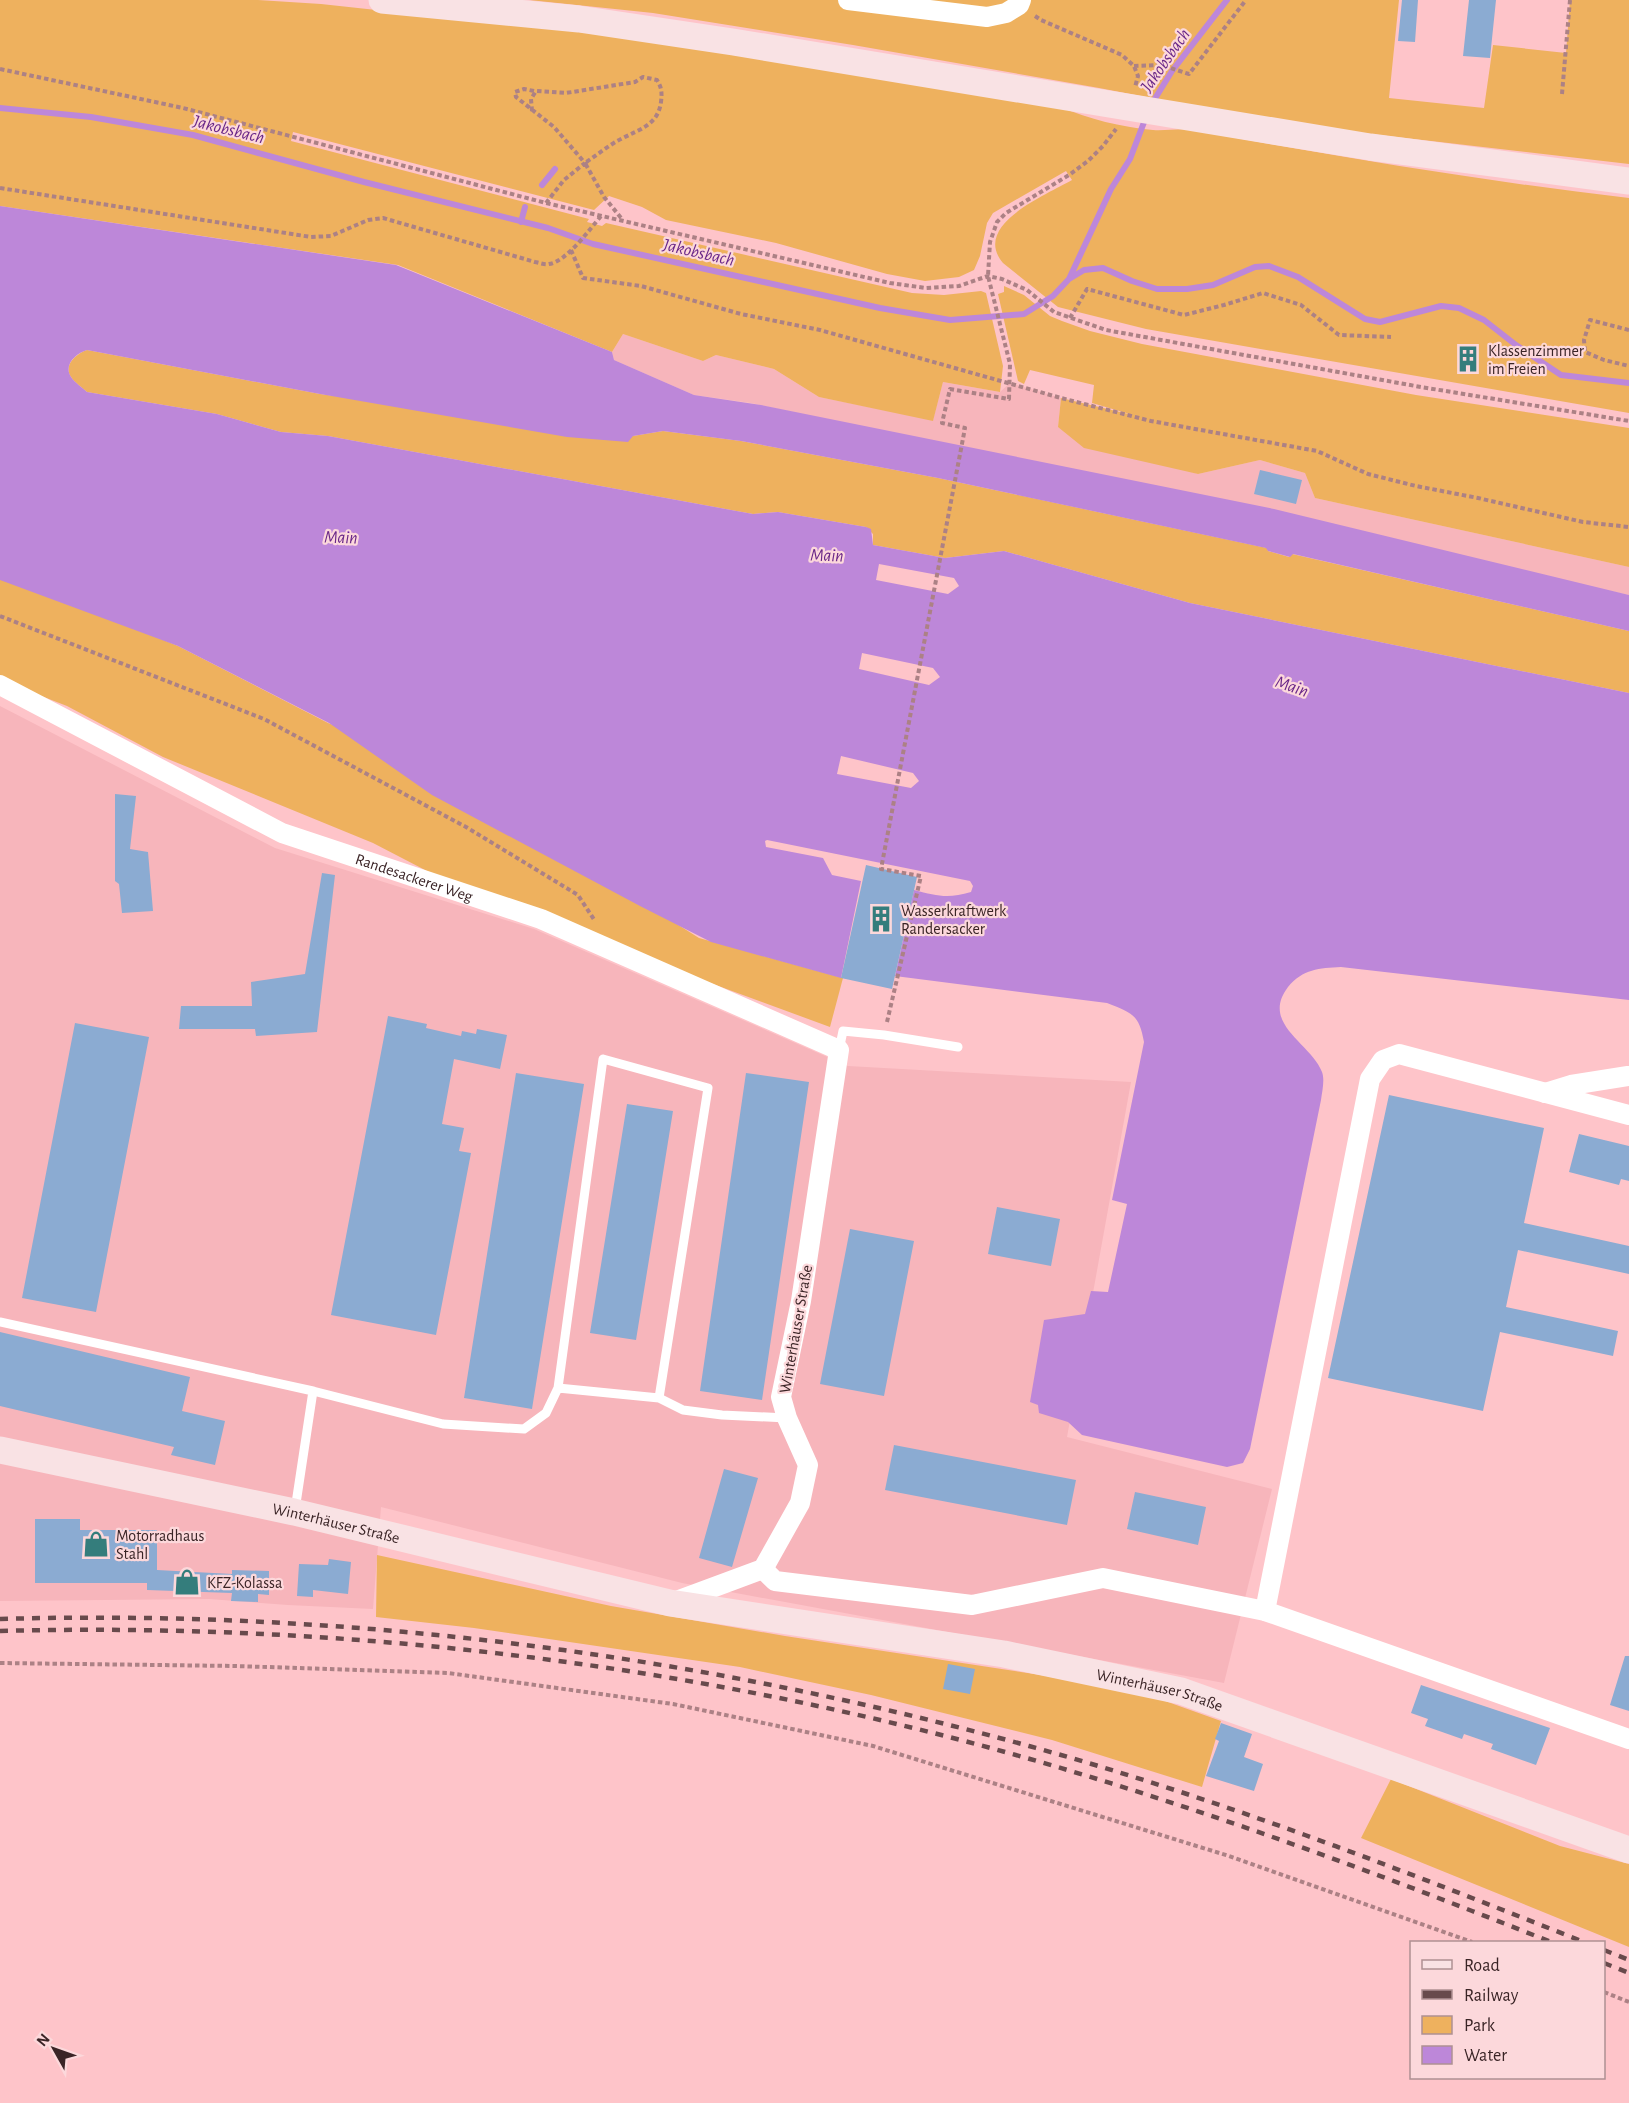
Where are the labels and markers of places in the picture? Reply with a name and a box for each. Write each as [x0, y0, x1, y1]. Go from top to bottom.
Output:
place label: Klassenzimmer im Freien [1488, 343, 1585, 377]
building icon: Klassenzimmer im Freien [1453, 344, 1483, 374]
place label: Wasserkraftwerk Randersacker [901, 903, 1007, 937]
building icon: Wasserkraftwerk Randersacker [866, 904, 896, 934]
place label: Motorradhaus Stahl [116, 1528, 204, 1562]
shop icon: Motorradhaus Stahl [81, 1529, 111, 1559]
shop icon: KFZ-Kolassa [172, 1567, 202, 1597]
place label: KFZ-Kolassa [207, 1575, 282, 1591]

